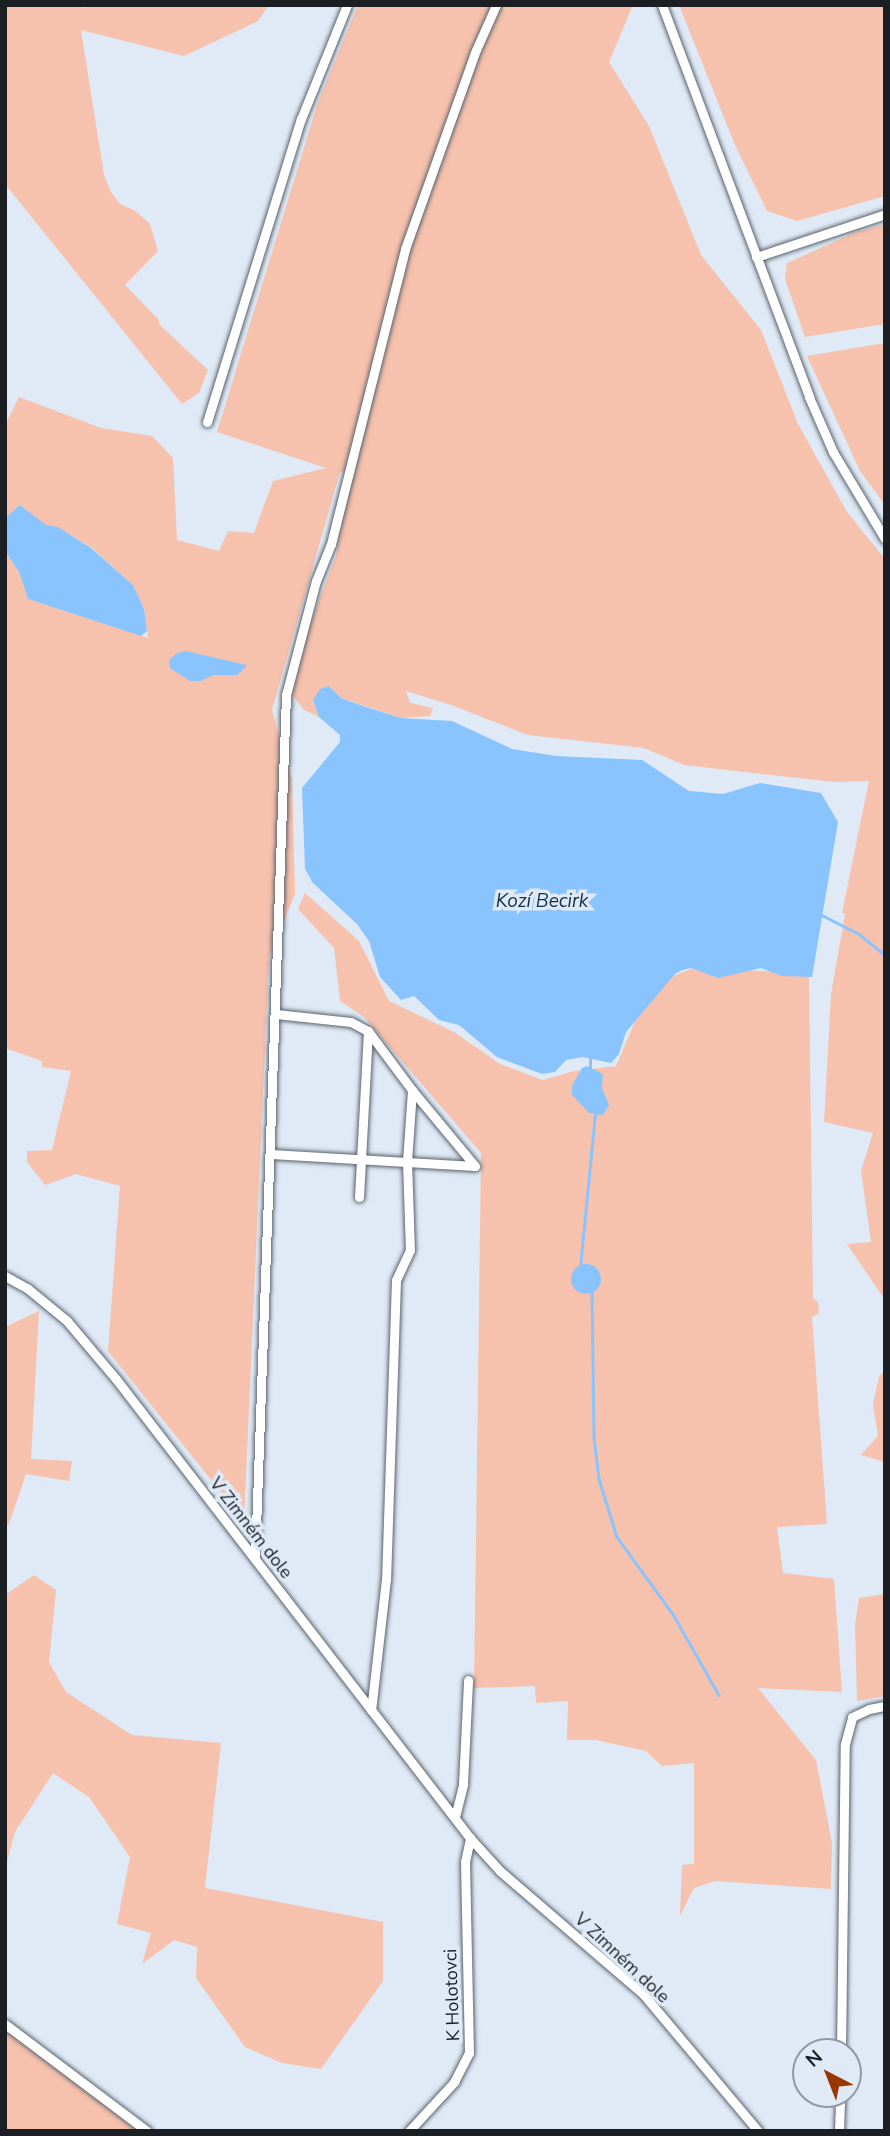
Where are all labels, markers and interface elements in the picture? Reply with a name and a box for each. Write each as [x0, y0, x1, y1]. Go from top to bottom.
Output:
water label: Kozí Becirk [496, 891, 588, 913]
street label: V Zimném dole [205, 1473, 297, 1583]
street label: V Zimném dole [570, 1908, 674, 2008]
street label: K Holotovci [440, 1948, 464, 2042]
north arrow [792, 2038, 862, 2108]
text: N [800, 2044, 828, 2073]

